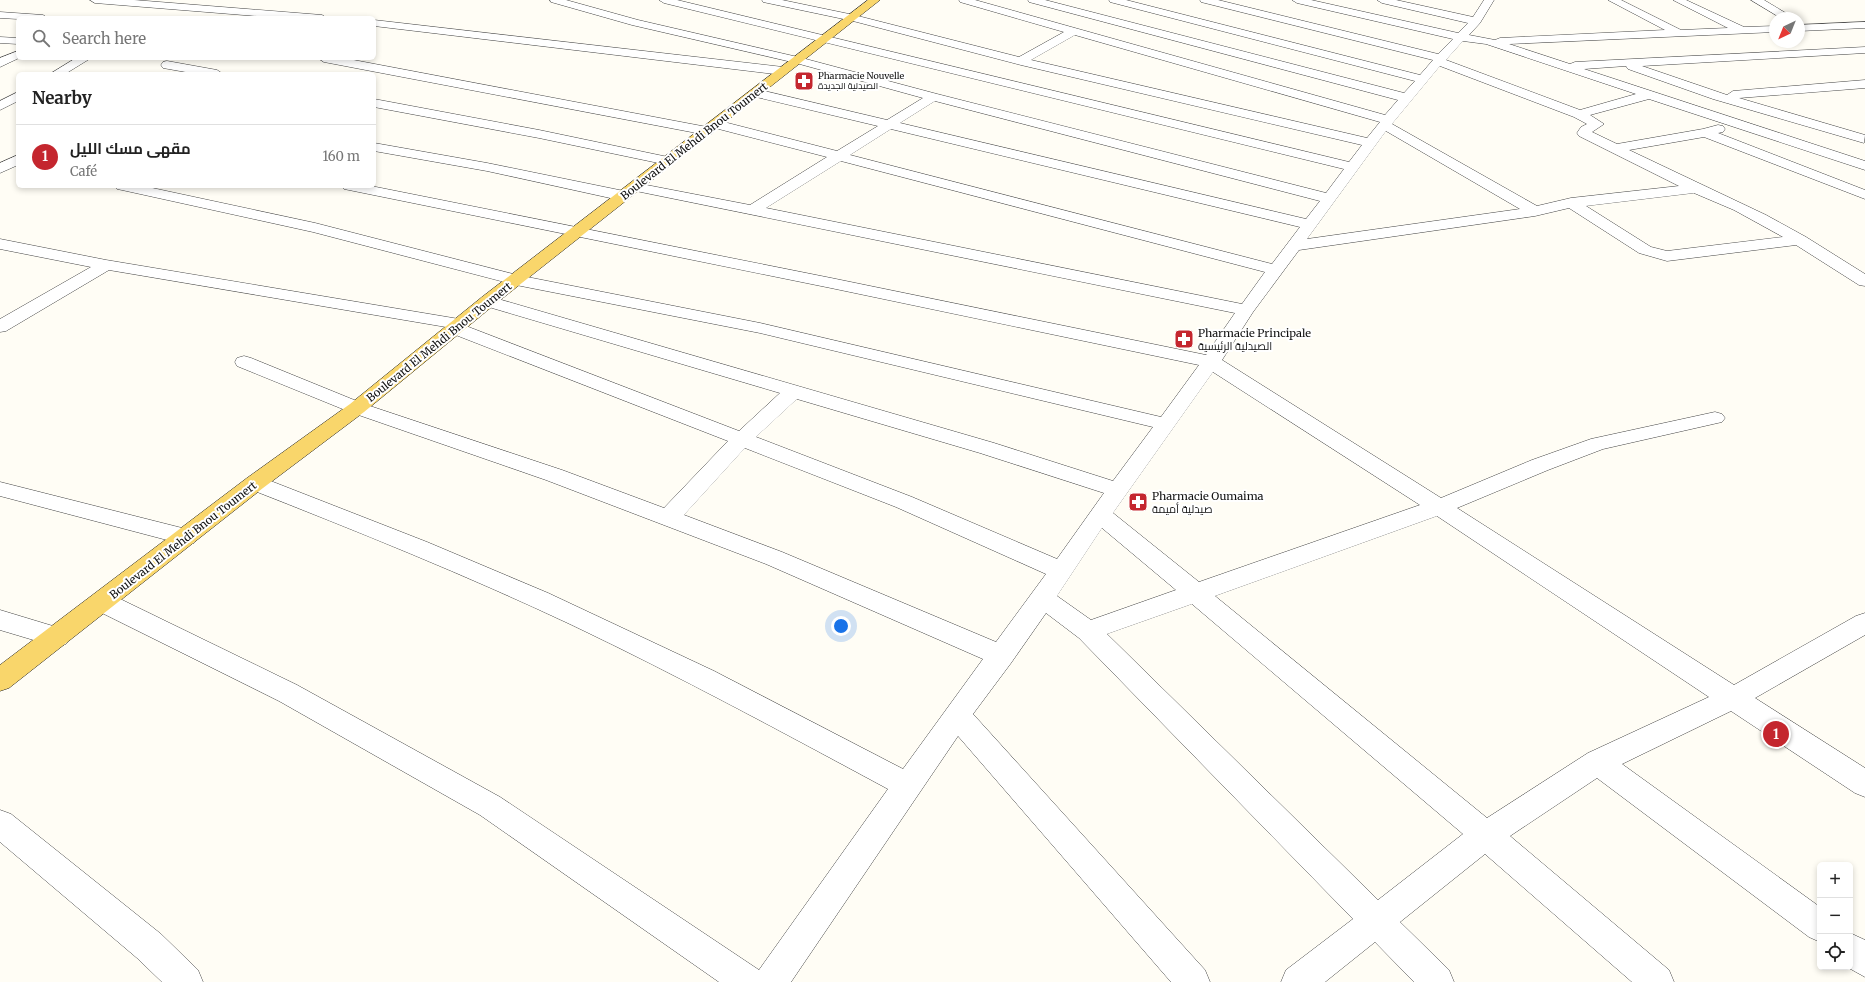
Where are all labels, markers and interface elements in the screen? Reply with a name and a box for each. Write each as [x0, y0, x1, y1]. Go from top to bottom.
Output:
north arrow [1769, 12, 1805, 48]
search box [16, 16, 376, 60]
icon: search [30, 27, 52, 49]
text: Search here [62, 29, 146, 48]
pharmacy icon: Pharmacie Nouvelle الصيدلية الجديدة [793, 70, 815, 92]
place label: Pharmacie Nouvelle الصيدلية الجديدة [818, 70, 904, 91]
street label: Boulevard El Mehdi Bnou Toumert [618, 79, 771, 203]
text: Nearby [32, 87, 92, 109]
text: مقهى مسك الليل [70, 139, 191, 158]
text: 1 [42, 148, 48, 165]
text: 160 m [322, 148, 360, 165]
text: Café [70, 163, 97, 180]
street label: Boulevard El Mehdi Bnou Toumert [364, 279, 515, 405]
place label: Pharmacie Principale الصيدلية الرئيسية [1198, 326, 1311, 353]
pharmacy icon: Pharmacie Principale الصيدلية الرئيسية [1173, 328, 1195, 350]
street label: Boulevard El Mehdi Bnou Toumert [107, 478, 260, 602]
place label: Pharmacie Oumaima صيدلية أميمة [1152, 489, 1264, 516]
pharmacy icon: Pharmacie Oumaima صيدلية أميمة [1127, 491, 1149, 513]
your location [831, 616, 851, 636]
pin: 1 [1763, 719, 1789, 749]
map controls [1817, 862, 1853, 970]
button: + [1817, 862, 1853, 898]
button: − [1817, 898, 1853, 934]
button: locate [1817, 934, 1853, 970]

